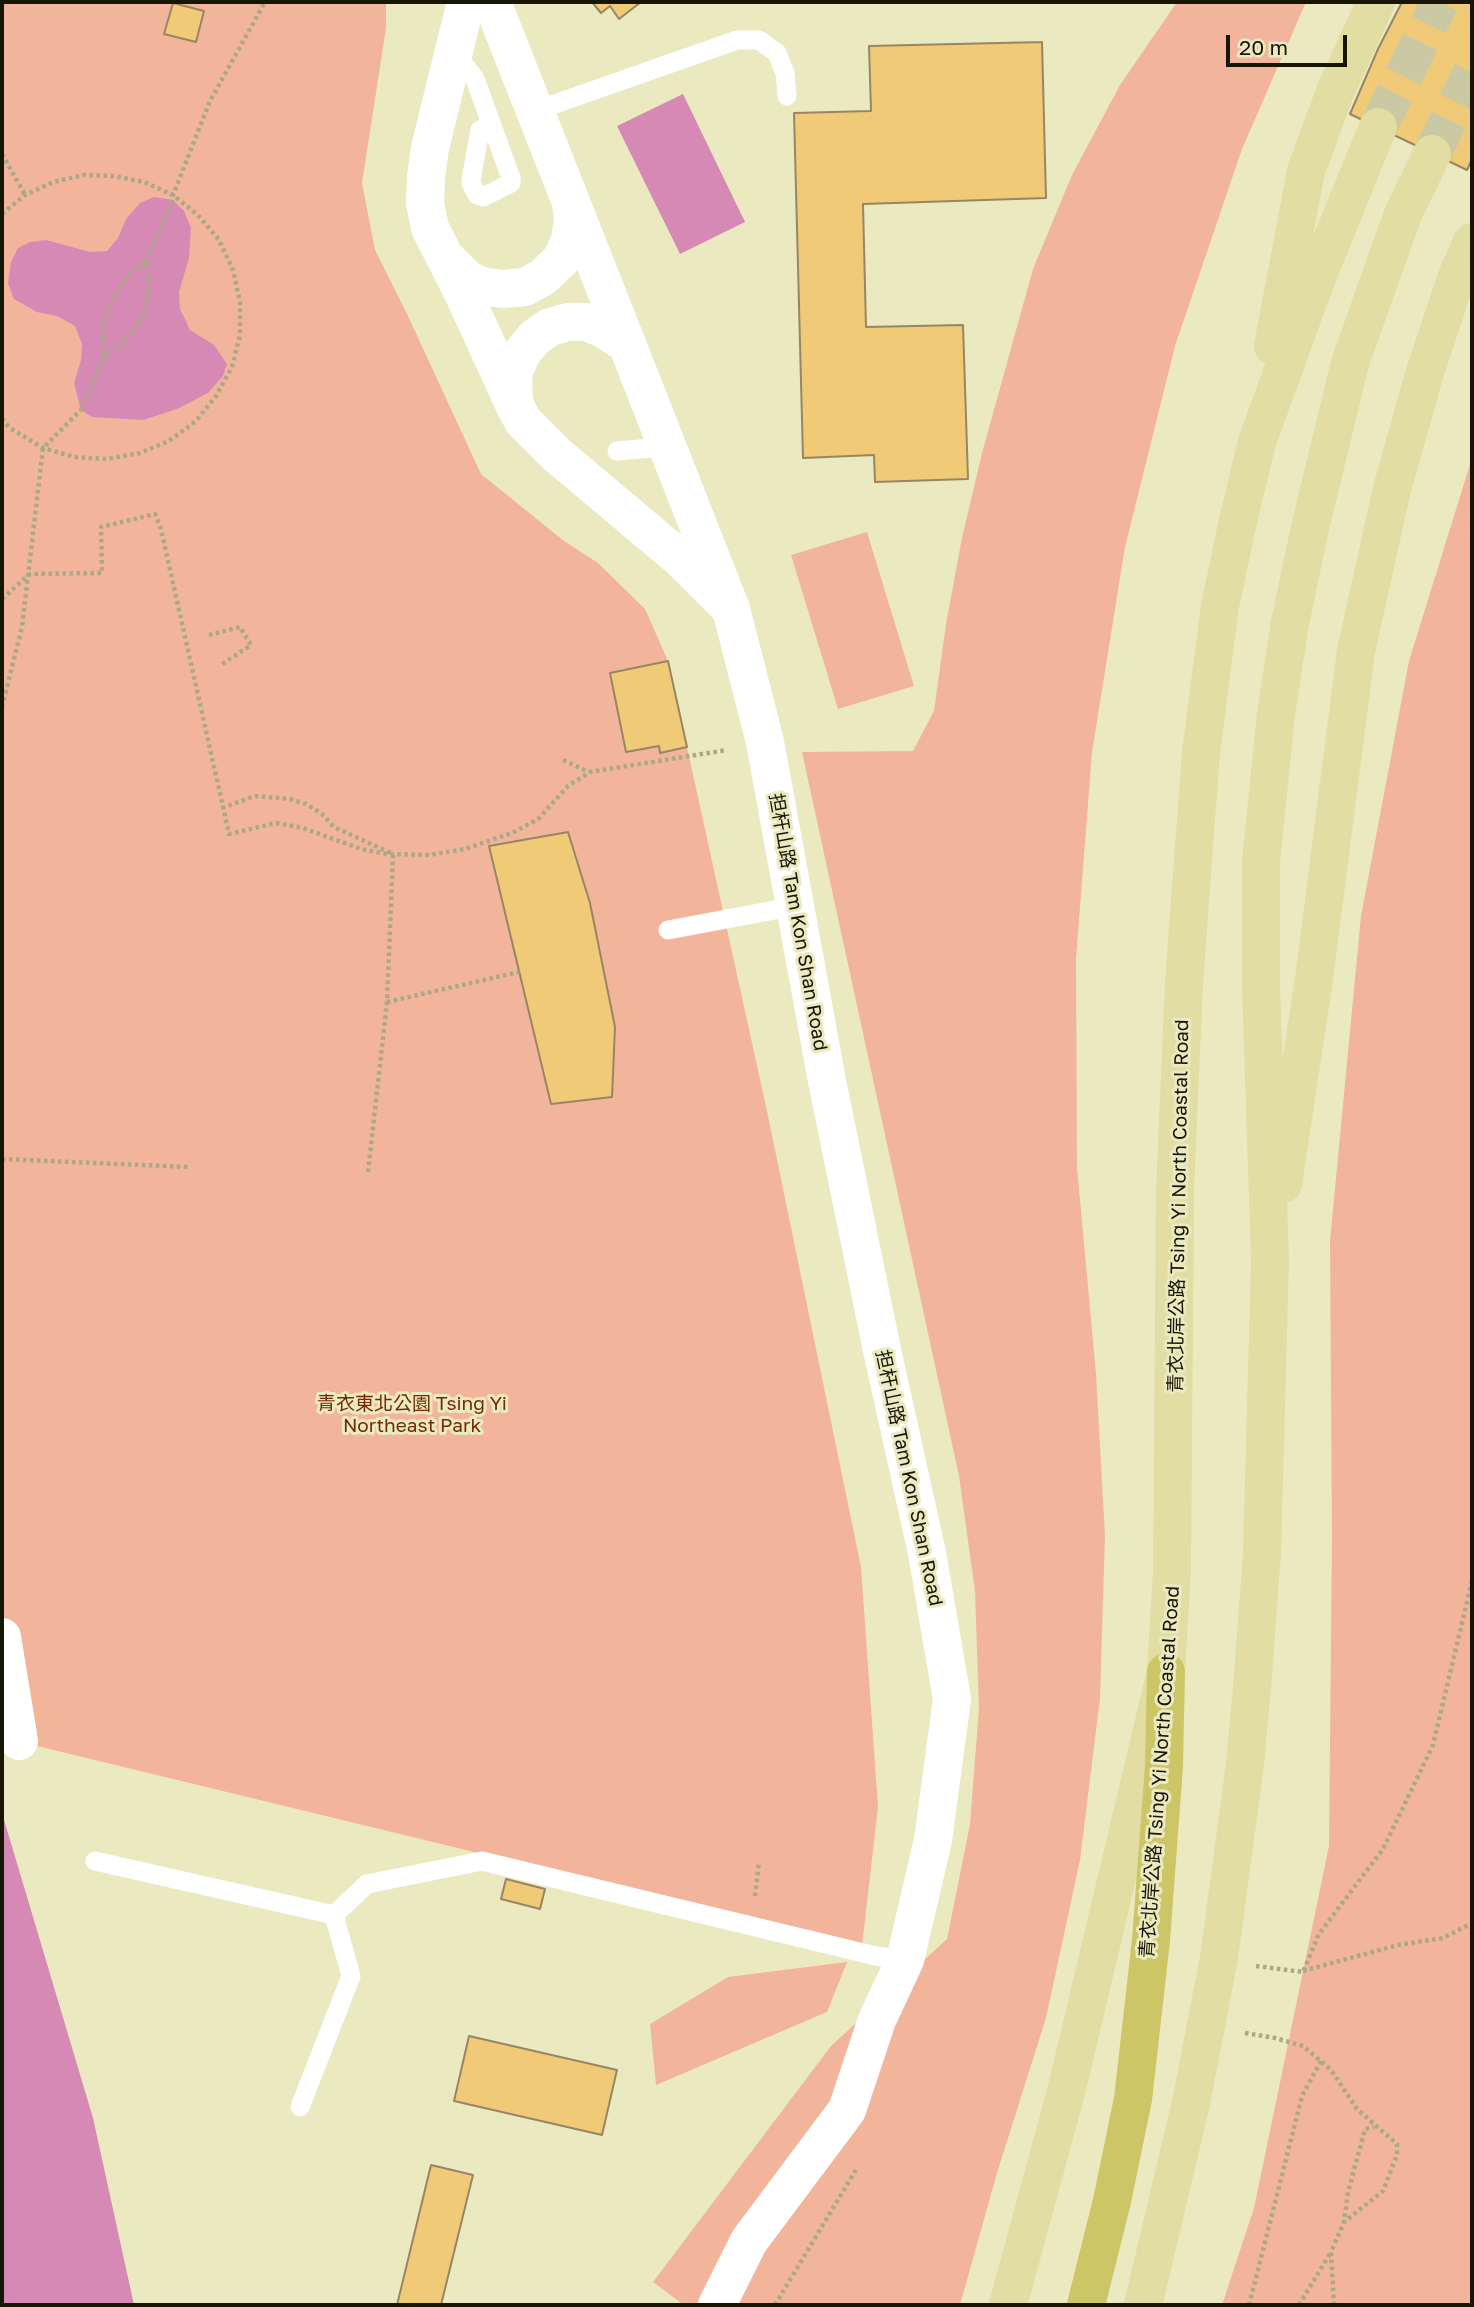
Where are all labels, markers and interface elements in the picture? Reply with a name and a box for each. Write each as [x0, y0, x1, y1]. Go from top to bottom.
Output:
scale bar [1229, 21, 1350, 65]
text: 20 m [1239, 34, 1288, 60]
street label: 担杆山路 Tam Kon Shan Road [764, 791, 832, 1053]
street label: 青衣北岸公路 Tsing Yi North Coastal Road [1164, 1019, 1194, 1393]
street label: 担杆山路 Tam Kon Shan Road [871, 1348, 947, 1608]
park label: 青衣東北公園 Tsing Yi Northeast Park [317, 1393, 507, 1437]
street label: 青衣北岸公路 Tsing Yi North Coastal Road [1136, 1585, 1184, 1959]

